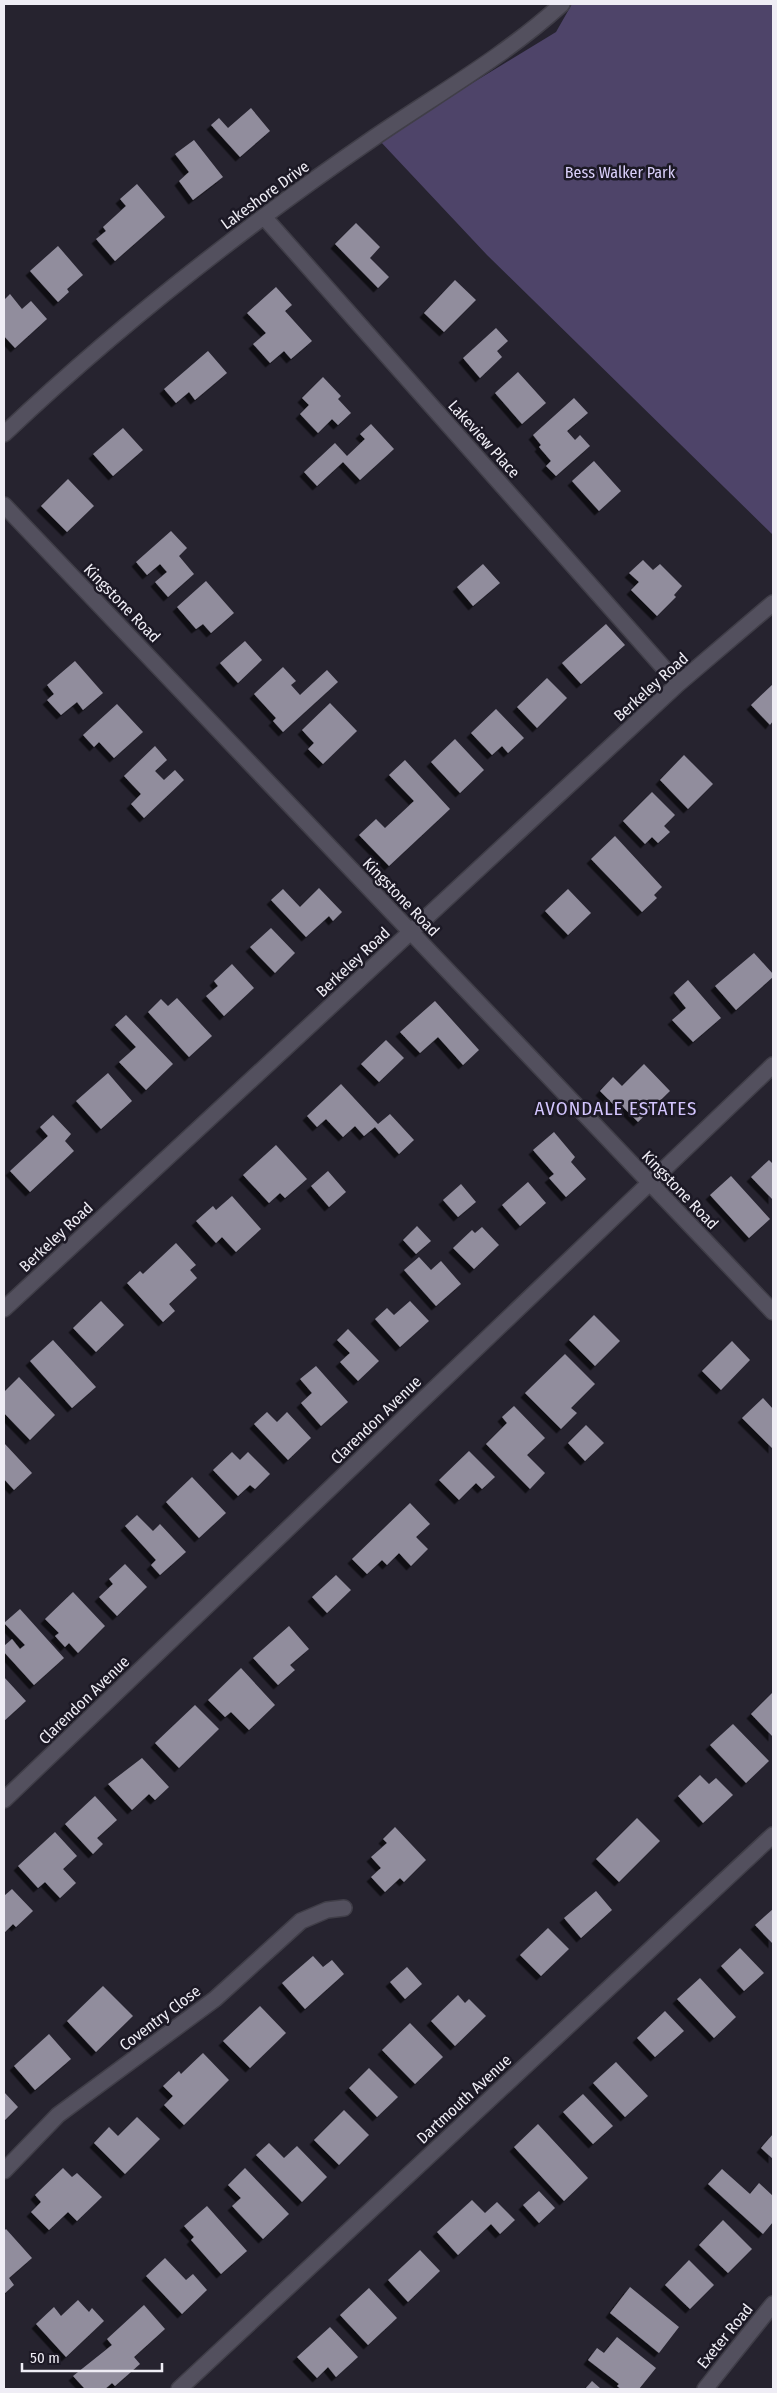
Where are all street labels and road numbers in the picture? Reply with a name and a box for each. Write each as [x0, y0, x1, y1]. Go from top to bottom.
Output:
street label: Lakeshore Drive [217, 157, 313, 233]
street label: Lakeview Place [444, 396, 524, 482]
street label: Kingstone Road [80, 560, 164, 646]
street label: Berkeley Road [610, 649, 692, 725]
street label: Kingstone Road [359, 854, 443, 940]
street label: Berkeley Road [312, 923, 394, 1001]
street label: Kingstone Road [638, 1147, 722, 1233]
street label: Berkeley Road [15, 1198, 97, 1276]
street label: Clarendon Avenue [327, 1372, 425, 1468]
street label: Clarendon Avenue [35, 1652, 133, 1748]
street label: Coventry Close [116, 1981, 204, 2055]
street label: Dartmouth Avenue [413, 2050, 515, 2148]
street label: Exeter Road [693, 2300, 757, 2372]

